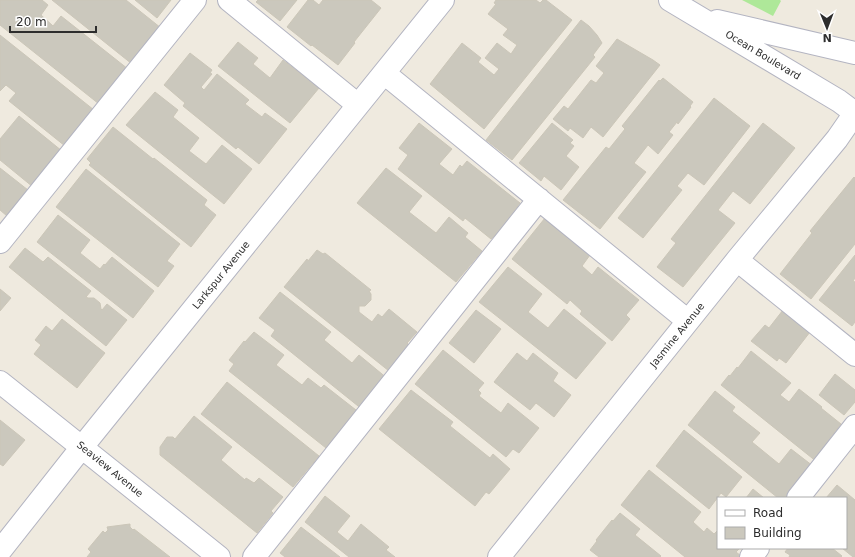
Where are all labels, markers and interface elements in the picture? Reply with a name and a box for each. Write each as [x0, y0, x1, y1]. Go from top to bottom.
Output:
scale bar [10, 8, 96, 34]
north arrow [807, 8, 847, 48]
text: 20 m [16, 15, 47, 29]
street label: Ocean Boulevard [723, 28, 803, 82]
text: N [822, 31, 832, 44]
street label: Larkspur Avenue [190, 239, 252, 311]
street label: Jasmine Avenue [647, 301, 706, 370]
street label: Seaview Avenue [75, 439, 145, 499]
legend [717, 497, 847, 549]
text: Road [753, 506, 783, 520]
text: Building [753, 526, 802, 540]

